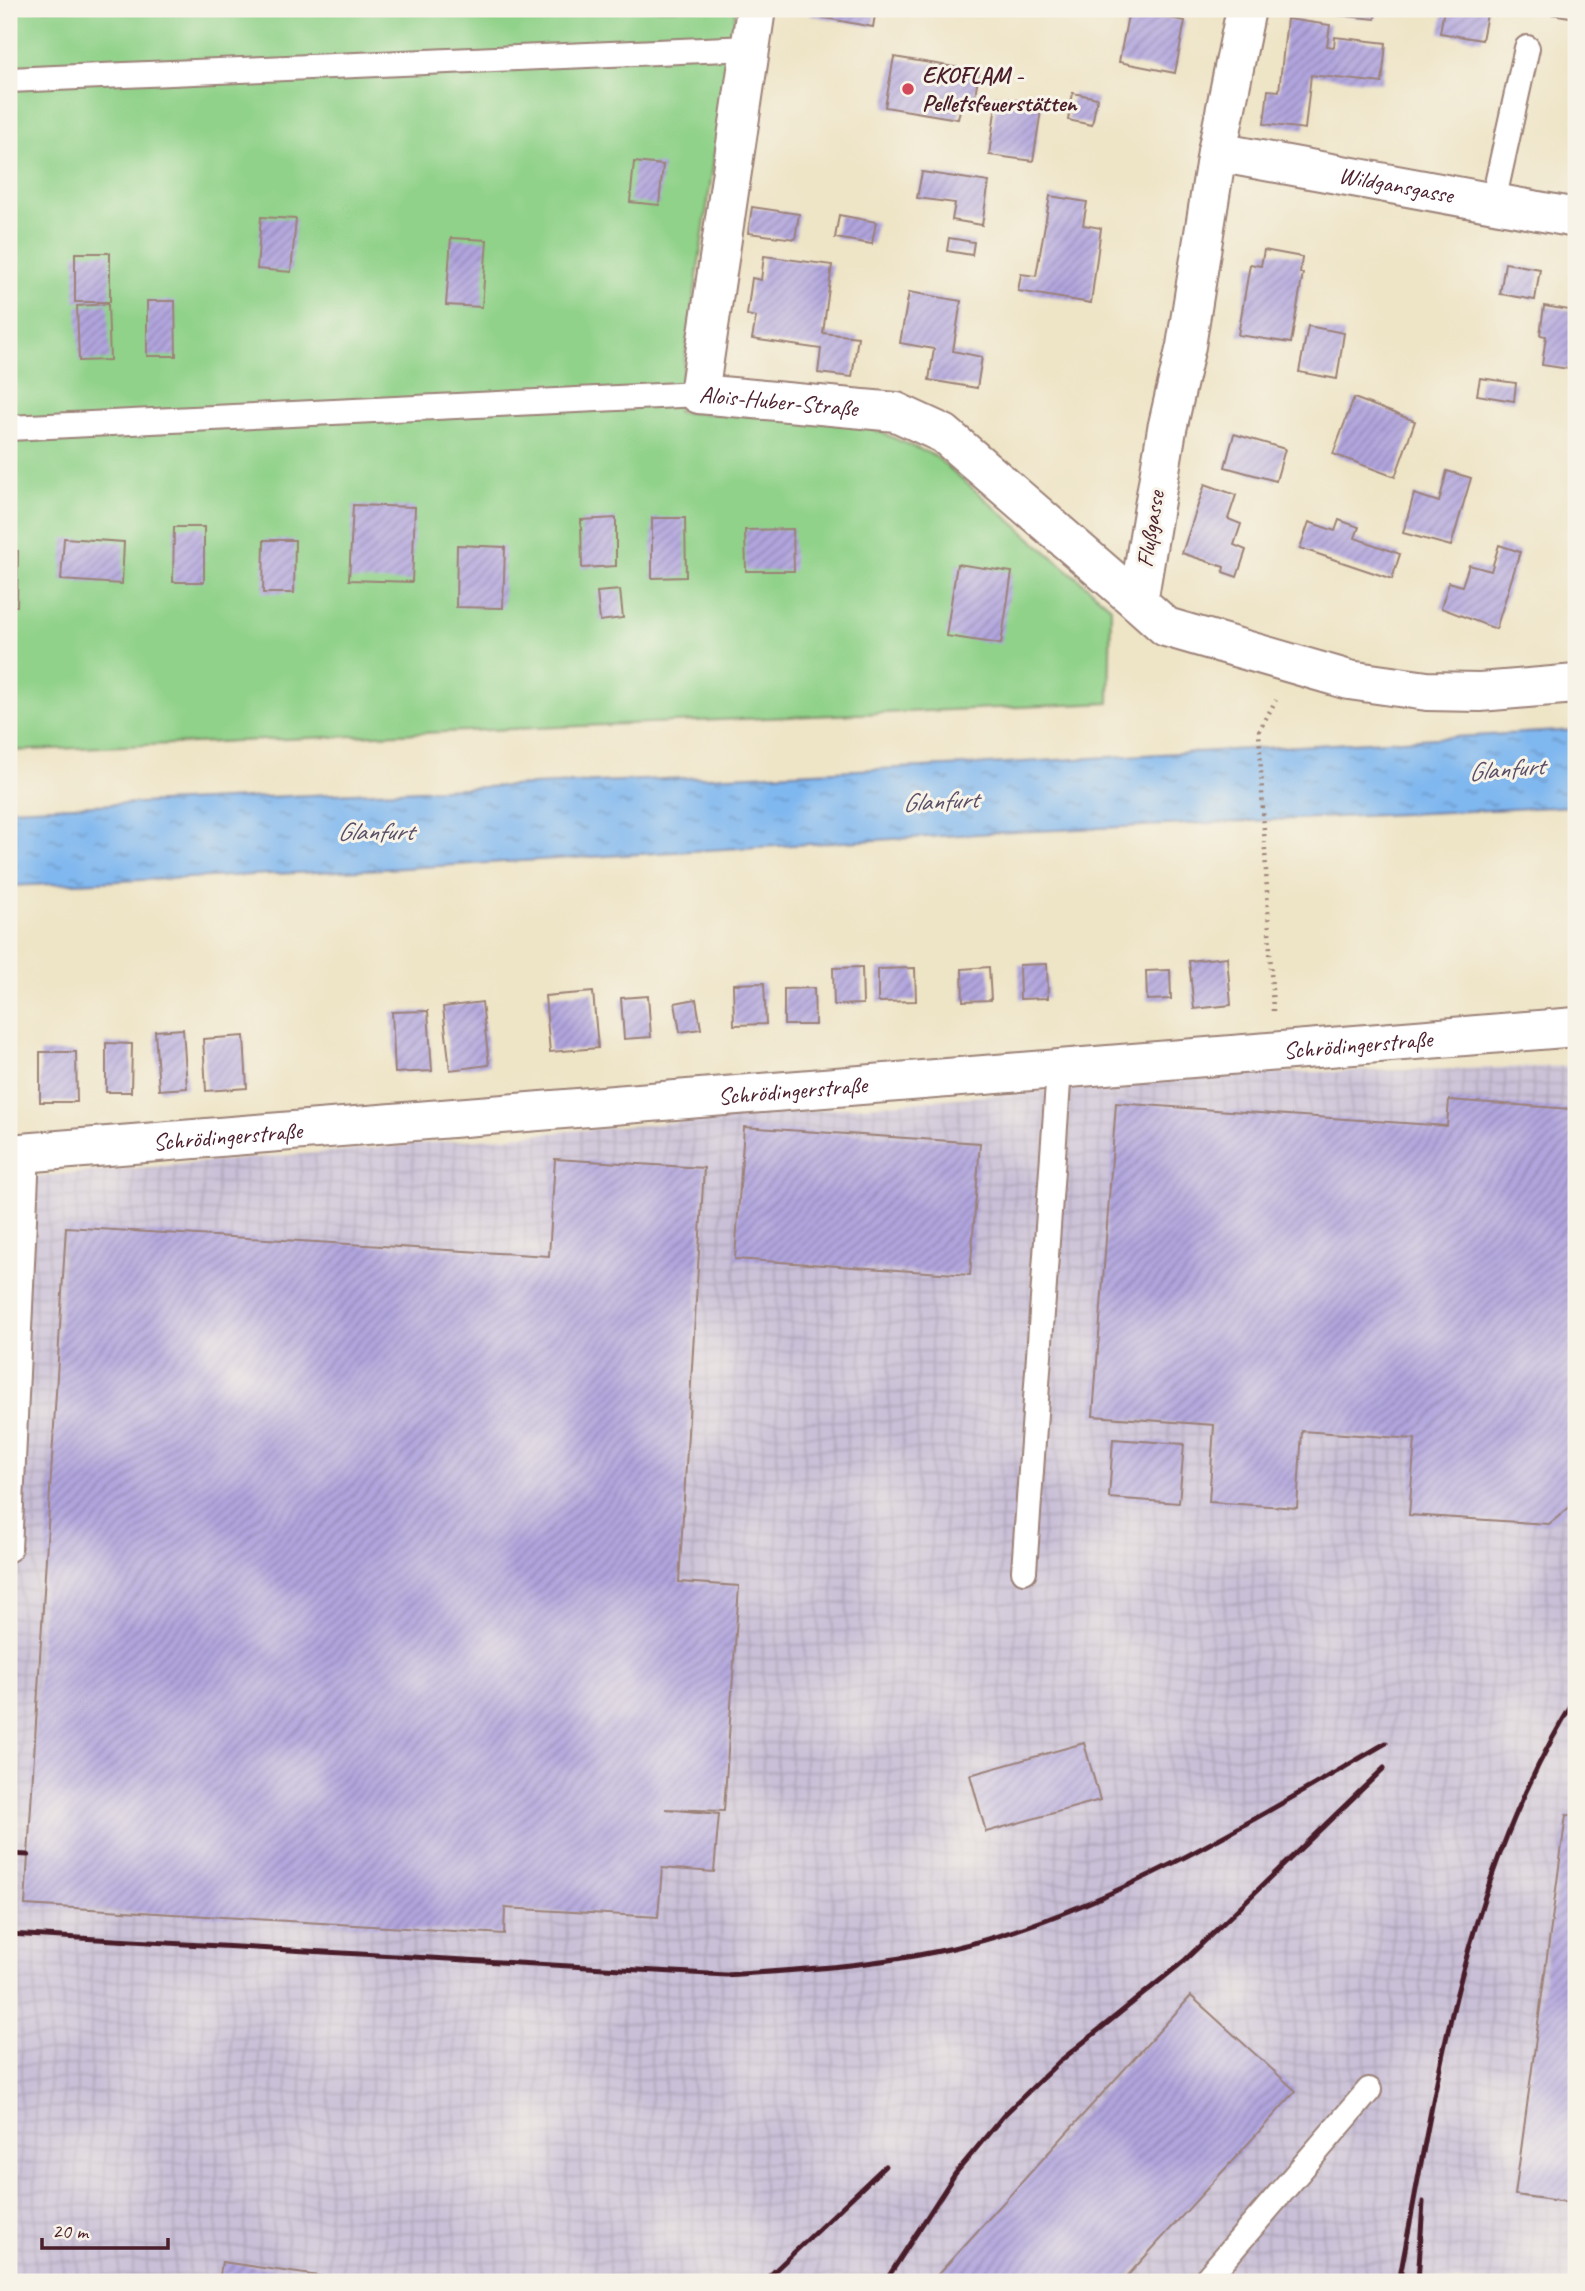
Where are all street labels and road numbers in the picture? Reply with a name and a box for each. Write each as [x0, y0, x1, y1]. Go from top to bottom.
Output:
street label: Wildgansgasse [1336, 160, 1458, 211]
street label: Alois-Huber-Straße [698, 379, 861, 424]
street label: Flußgasse [1129, 486, 1171, 569]
street label: Schrödingerstraße [1282, 1024, 1435, 1066]
street label: Schrödingerstraße [717, 1069, 870, 1111]
street label: Schrödingerstraße [152, 1115, 305, 1157]

